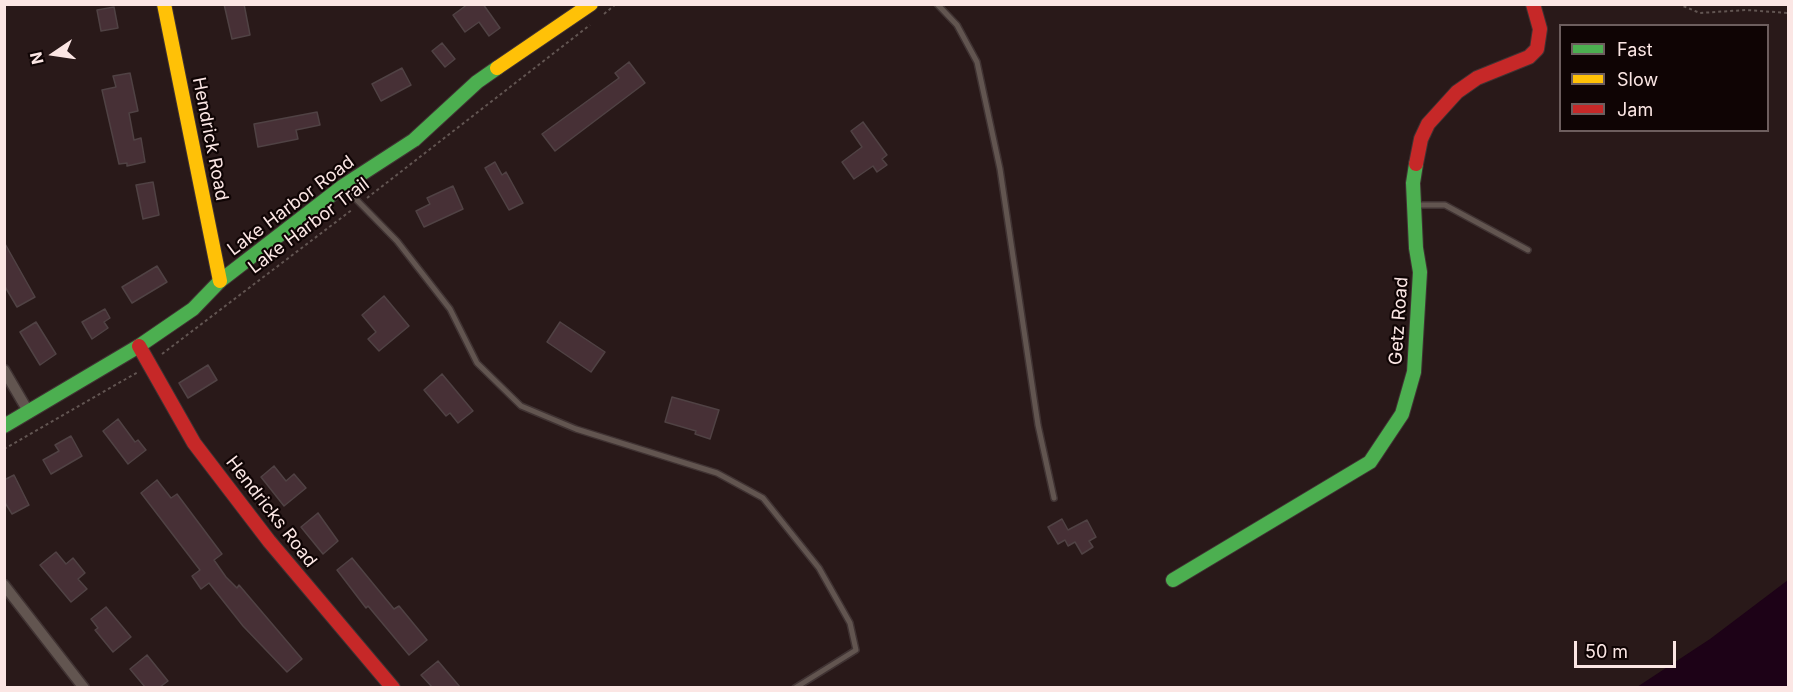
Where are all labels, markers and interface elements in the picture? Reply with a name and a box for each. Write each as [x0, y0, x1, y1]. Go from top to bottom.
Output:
north arrow [24, 24, 84, 84]
legend [1559, 24, 1769, 132]
text: Fast [1617, 39, 1653, 60]
text: N [25, 50, 48, 66]
text: Slow [1617, 69, 1658, 90]
street label: Hendrick Road [187, 75, 233, 203]
text: Jam [1617, 99, 1653, 120]
street label: Lake Harbor Road [223, 151, 359, 261]
street label: Lake Harbor Trail [244, 174, 374, 278]
street label: Getz Road [1385, 276, 1413, 366]
street label: Hendricks Road [221, 452, 321, 572]
scale bar [1577, 629, 1679, 667]
text: 50 m [1585, 641, 1628, 662]

